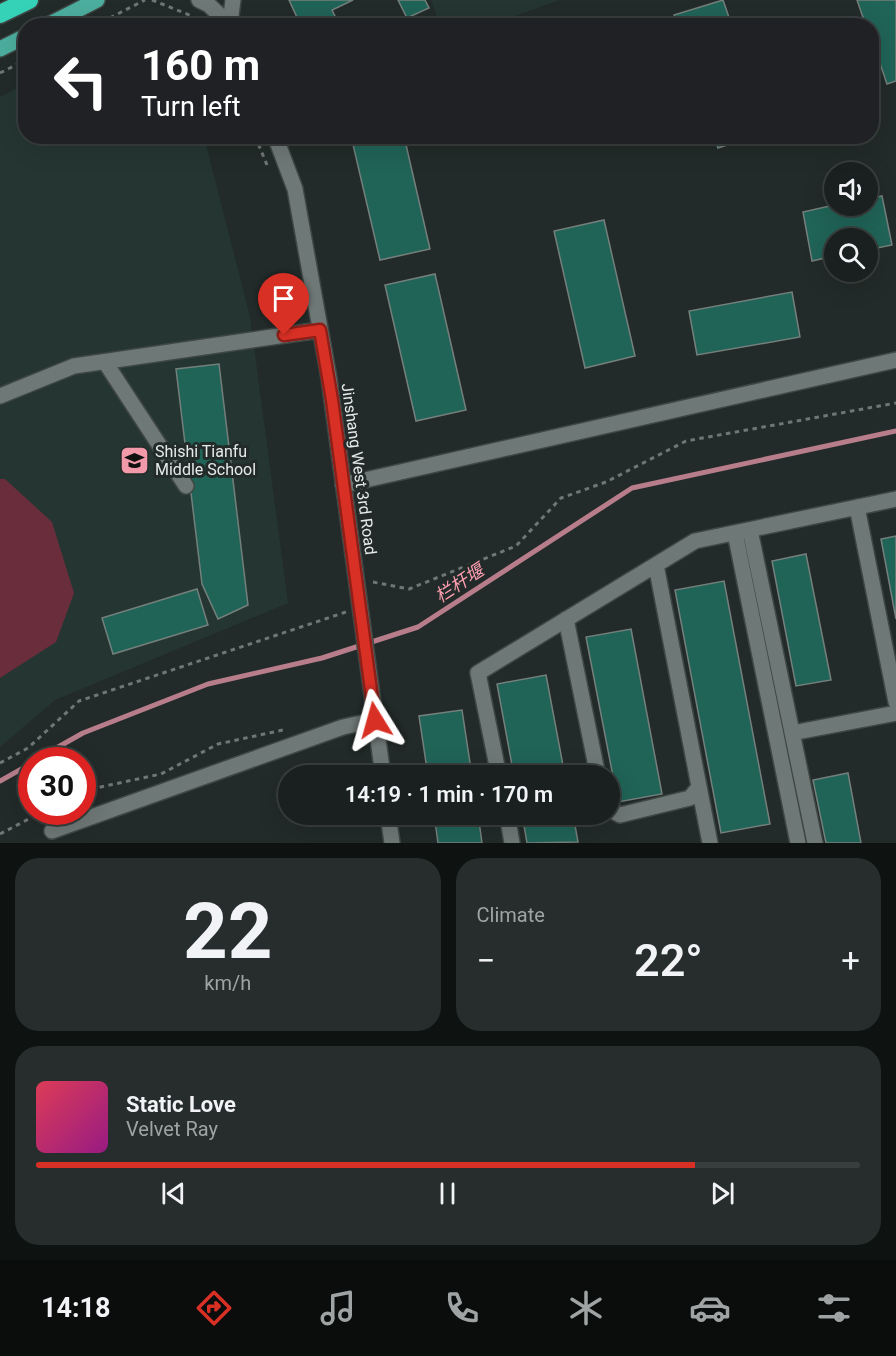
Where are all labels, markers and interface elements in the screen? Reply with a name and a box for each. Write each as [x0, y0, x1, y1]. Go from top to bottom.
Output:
text: 160 m [141, 41, 260, 90]
icon: left [42, 42, 120, 120]
text: Turn left [141, 91, 241, 123]
map controls [824, 162, 878, 282]
button: sound [824, 162, 878, 216]
button: search [824, 228, 878, 282]
pin [258, 273, 309, 335]
icon: arrive [267, 282, 300, 315]
street label: Jinshang West 3rd Road [338, 382, 380, 556]
place label: Shishi Tianfu Middle School [155, 442, 256, 479]
school or university icon: Shishi Tianfu Middle School [118, 444, 150, 476]
water label: 栏杆堰 [431, 558, 490, 607]
position arrow [343, 688, 407, 752]
speed limit sign: 30 [18, 747, 96, 825]
text: 14:19 · 1 min · 170 m [345, 782, 553, 807]
text: 22 [183, 886, 273, 977]
text: Climate [477, 903, 545, 927]
text: 22° [634, 934, 703, 987]
text: − [477, 941, 495, 980]
text: + [841, 941, 860, 980]
text: km/h [204, 971, 251, 995]
text: Static Love [126, 1092, 236, 1117]
text: Velvet Ray [126, 1117, 218, 1141]
icon: previous [157, 1177, 190, 1210]
icon: pause [431, 1177, 464, 1210]
icon: next [706, 1177, 739, 1210]
icon: directions [193, 1287, 235, 1329]
icon: music [317, 1287, 359, 1329]
icon: phone [441, 1287, 483, 1329]
icon: climate [565, 1287, 607, 1329]
icon: car [689, 1287, 731, 1329]
icon: filters [813, 1287, 855, 1329]
text: 14:18 [41, 1292, 111, 1324]

